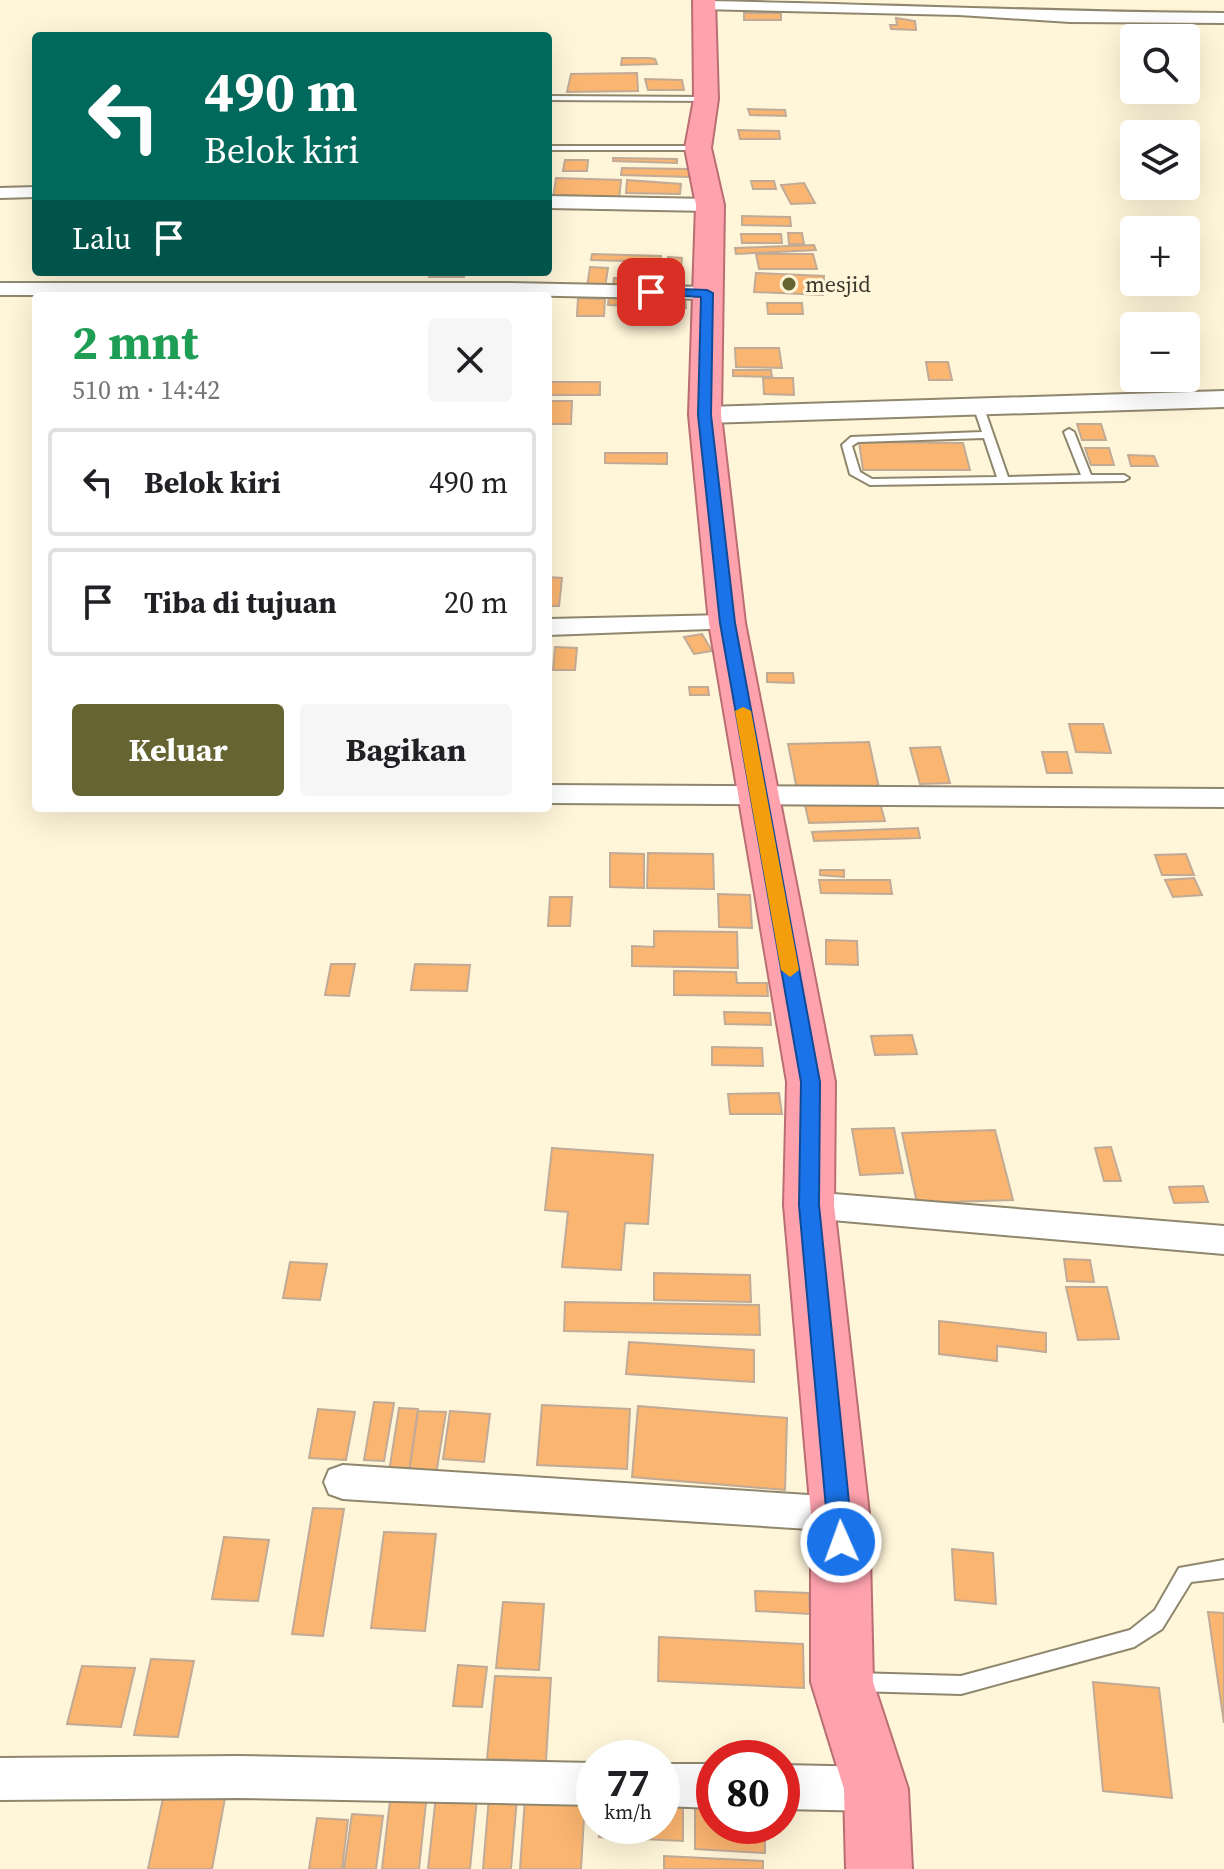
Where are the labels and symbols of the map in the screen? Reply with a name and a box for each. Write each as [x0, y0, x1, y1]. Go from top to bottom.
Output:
pin [617, 258, 685, 326]
place label: mesjid [805, 269, 871, 299]
marker: mesjid [780, 275, 798, 293]
position arrow [799, 1500, 883, 1584]
speed limit sign: 80 [696, 1740, 800, 1844]

